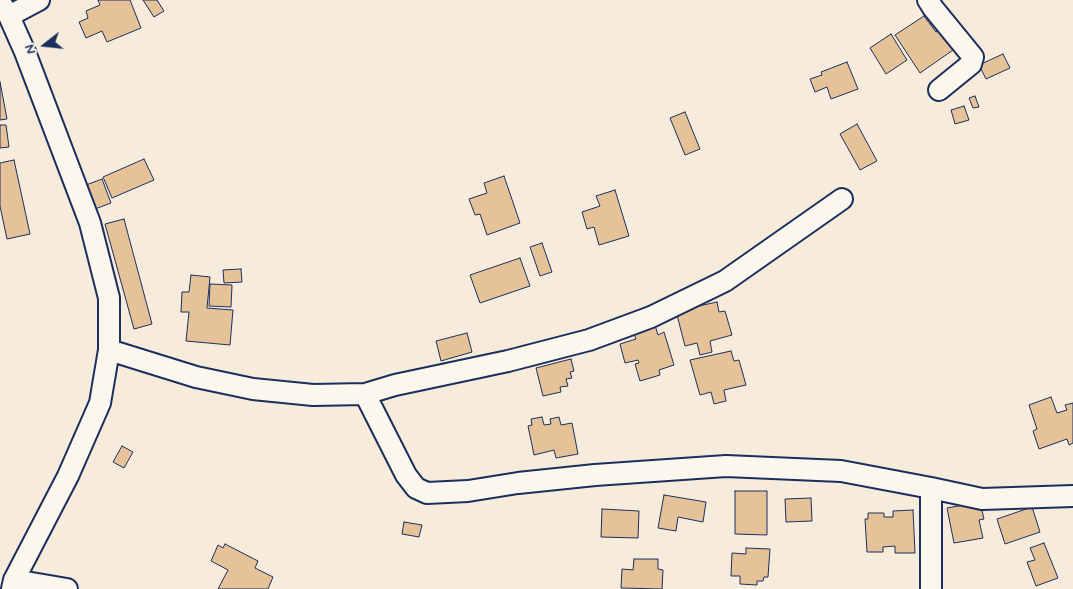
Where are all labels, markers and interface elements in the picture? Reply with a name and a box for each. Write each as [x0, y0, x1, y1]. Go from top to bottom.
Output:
north arrow [20, 20, 70, 70]
text: N [21, 42, 41, 56]

